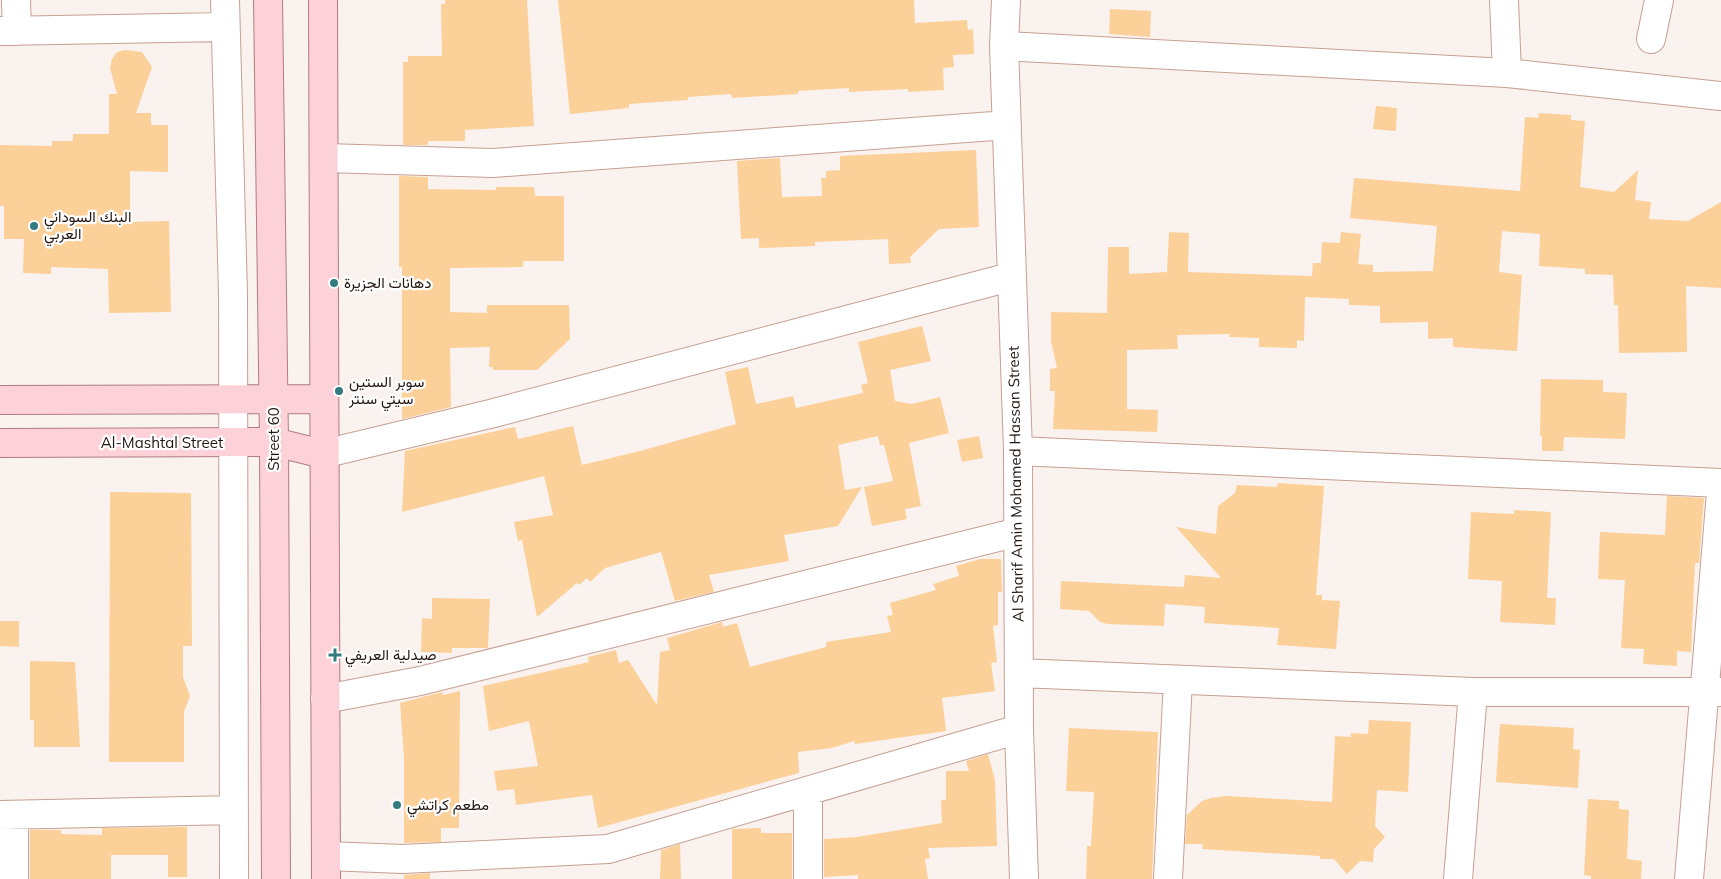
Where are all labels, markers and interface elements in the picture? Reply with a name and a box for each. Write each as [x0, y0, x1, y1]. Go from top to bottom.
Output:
place label: البنك السوداني العربي [44, 207, 131, 247]
marker: البنك السوداني العربي [28, 220, 40, 232]
place label: دهانات الجزيرة [344, 273, 431, 292]
marker: دهانات الجزيرة [328, 277, 340, 289]
street label: Al Sharif Amin Mohamed Hassan Street [1004, 346, 1027, 622]
place label: سوبر الستين سيتي سنتر [348, 372, 424, 412]
marker: سوبر الستين سيتي سنتر [333, 385, 345, 397]
street label: Street 60 [264, 407, 283, 471]
street label: Al-Mashtal Street [101, 433, 223, 452]
place label: صيدلية العريفي [345, 645, 436, 668]
marker: صيدلية العريفي [329, 649, 341, 661]
place label: مطعم كراتشي [407, 795, 489, 818]
marker: مطعم كراتشي [391, 799, 403, 811]

